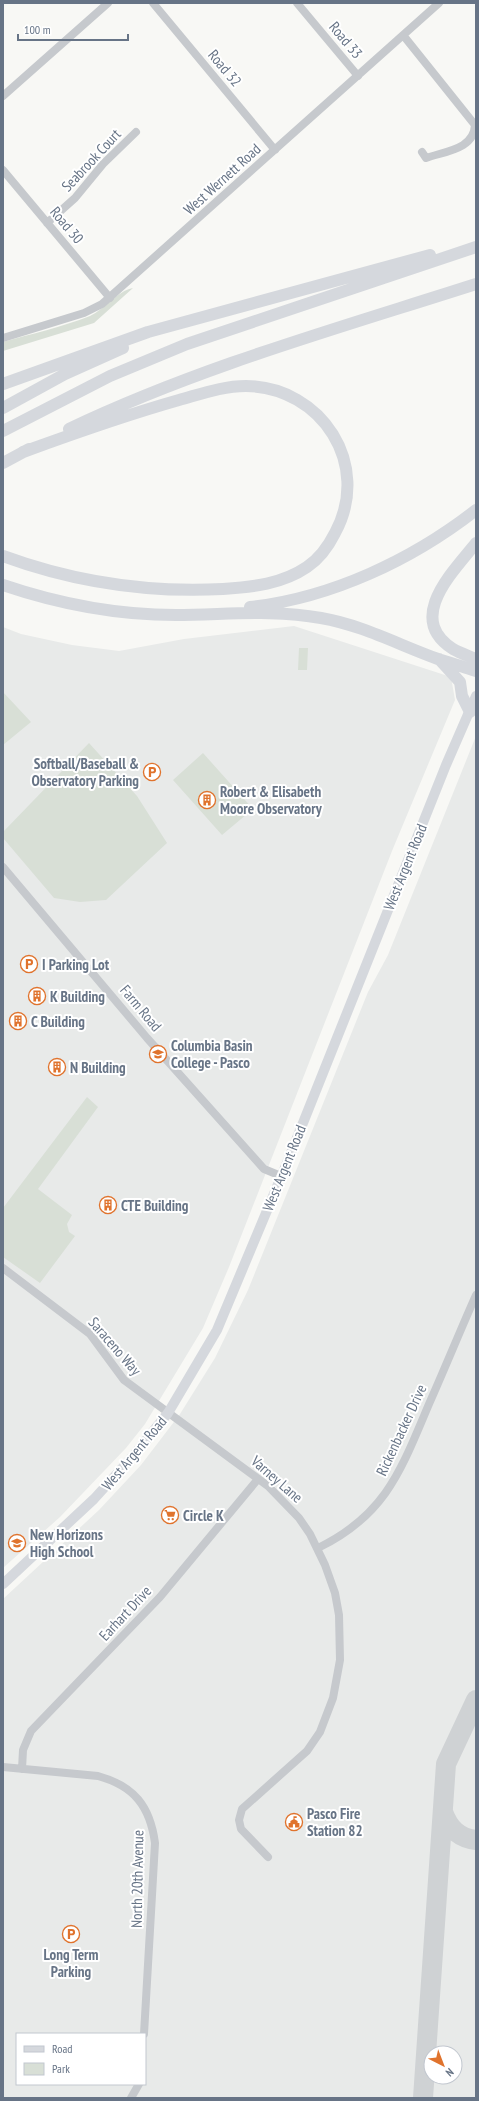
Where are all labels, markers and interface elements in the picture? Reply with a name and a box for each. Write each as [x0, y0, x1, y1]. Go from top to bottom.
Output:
scale bar [18, 16, 128, 42]
street label: Road 33 [325, 18, 367, 62]
text: 100 m [24, 22, 51, 37]
street label: Road 32 [204, 46, 246, 90]
street label: Seabrook Court [57, 125, 125, 195]
street label: West Wernett Road [179, 139, 265, 219]
street label: Road 30 [46, 203, 88, 247]
place label: Softball/Baseball & Observatory Parking [31, 754, 139, 790]
parking icon: Softball/Baseball & Observatory Parking [142, 762, 162, 782]
place label: Robert & Elisabeth Moore Observatory [220, 782, 323, 818]
building icon: Robert & Elisabeth Moore Observatory [197, 790, 217, 810]
street label: West Argent Road [379, 821, 431, 913]
parking icon: I Parking Lot [19, 954, 39, 974]
place label: I Parking Lot [42, 955, 110, 974]
street label: Farm Road [116, 981, 166, 1035]
building icon: K Building [27, 986, 47, 1006]
place label: K Building [50, 987, 105, 1006]
building icon: C Building [8, 1011, 28, 1031]
place label: C Building [31, 1012, 85, 1031]
place label: Columbia Basin College - Pasco [171, 1036, 253, 1072]
school or university icon: Columbia Basin College - Pasco [148, 1044, 168, 1064]
building icon: N Building [47, 1057, 67, 1077]
place label: N Building [70, 1058, 126, 1077]
street label: West Argent Road [258, 1122, 310, 1214]
building icon: CTE Building [98, 1195, 118, 1215]
place label: CTE Building [121, 1196, 189, 1215]
street label: Saraceno Way [85, 1313, 146, 1379]
street label: Rickenbacker Drive [372, 1381, 430, 1479]
street label: West Argent Road [97, 1412, 171, 1494]
street label: Varney Lane [247, 1451, 307, 1507]
supermarket icon: Circle K [160, 1505, 180, 1525]
place label: Circle K [183, 1506, 224, 1525]
place label: New Horizons High School [30, 1525, 103, 1561]
school or university icon: New Horizons High School [7, 1533, 27, 1553]
street label: Earhart Drive [95, 1582, 155, 1644]
place label: Pasco Fire Station 82 [307, 1804, 363, 1840]
public building icon: Pasco Fire Station 82 [284, 1812, 304, 1832]
street label: North 20th Avenue [127, 1830, 147, 1928]
parking icon: Long Term Parking [61, 1924, 81, 1944]
place label: Long Term Parking [44, 1945, 99, 1981]
legend [16, 2033, 146, 2085]
text: Road [52, 2041, 72, 2056]
north arrow [423, 2045, 463, 2085]
text: Park [52, 2061, 70, 2076]
text: N [443, 2065, 457, 2080]

